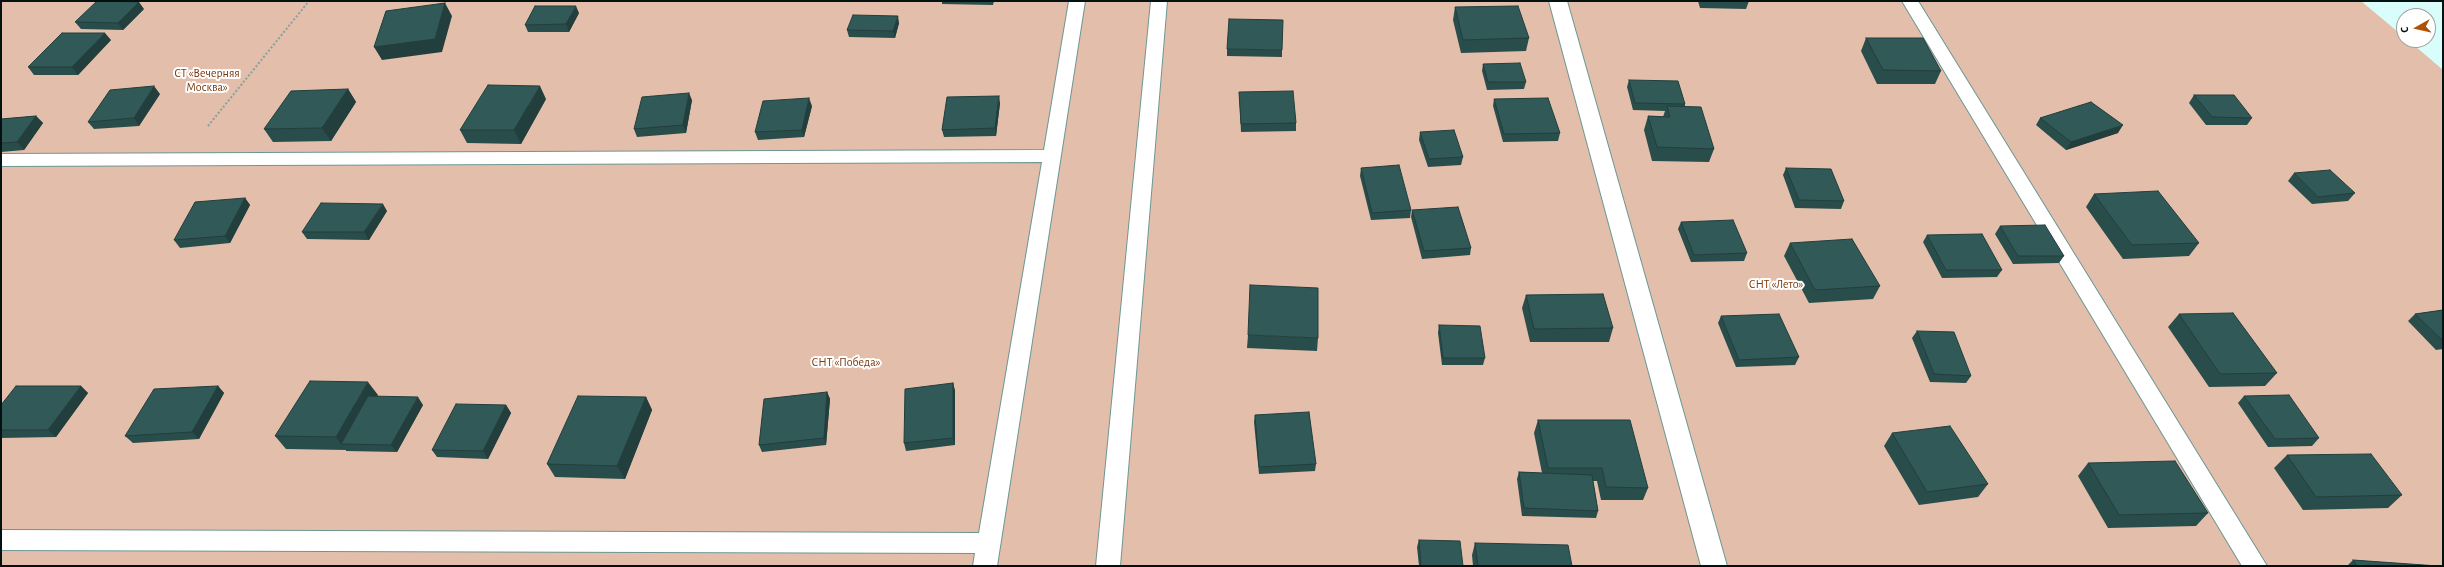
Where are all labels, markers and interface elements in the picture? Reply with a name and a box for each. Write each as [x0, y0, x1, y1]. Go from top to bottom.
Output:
north arrow [2396, 8, 2436, 48]
text: С [2399, 26, 2410, 33]
park label: СТ «Вечерняя Москва» [174, 66, 240, 94]
park label: СНТ «Лето» [1749, 277, 1803, 291]
park label: СНТ «Победа» [812, 355, 880, 369]

